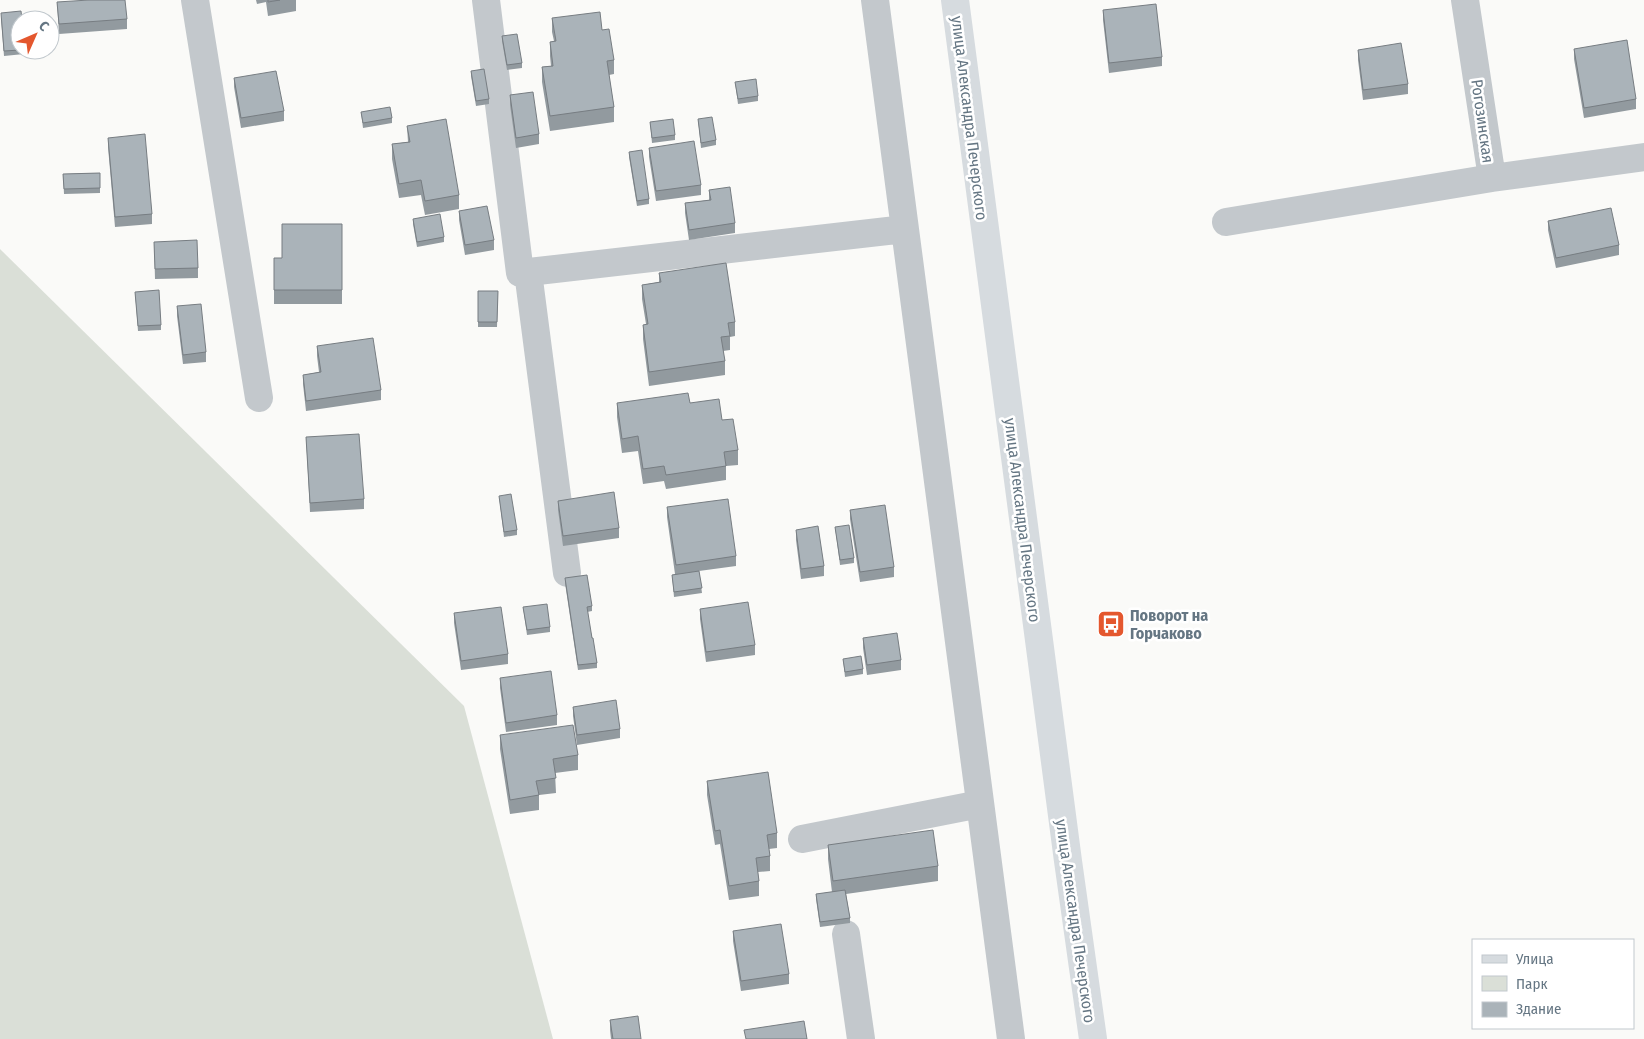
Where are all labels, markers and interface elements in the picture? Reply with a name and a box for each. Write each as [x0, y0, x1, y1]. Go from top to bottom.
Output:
north arrow [10, 10, 60, 60]
street label: улица Александра Печерского [948, 15, 991, 221]
text: С [35, 18, 53, 35]
street label: Рогозинская [1467, 78, 1498, 164]
street label: улица Александра Печерского [1001, 417, 1044, 623]
place label: Поворот на Горчаково [1130, 606, 1208, 643]
bus stop icon: Поворот на Горчаково [1096, 609, 1126, 639]
street label: улица Александра Печерского [1052, 818, 1099, 1024]
legend [1472, 939, 1634, 1029]
text: Улица [1515, 950, 1554, 968]
text: Парк [1516, 975, 1547, 993]
text: Здание [1516, 1000, 1562, 1018]

